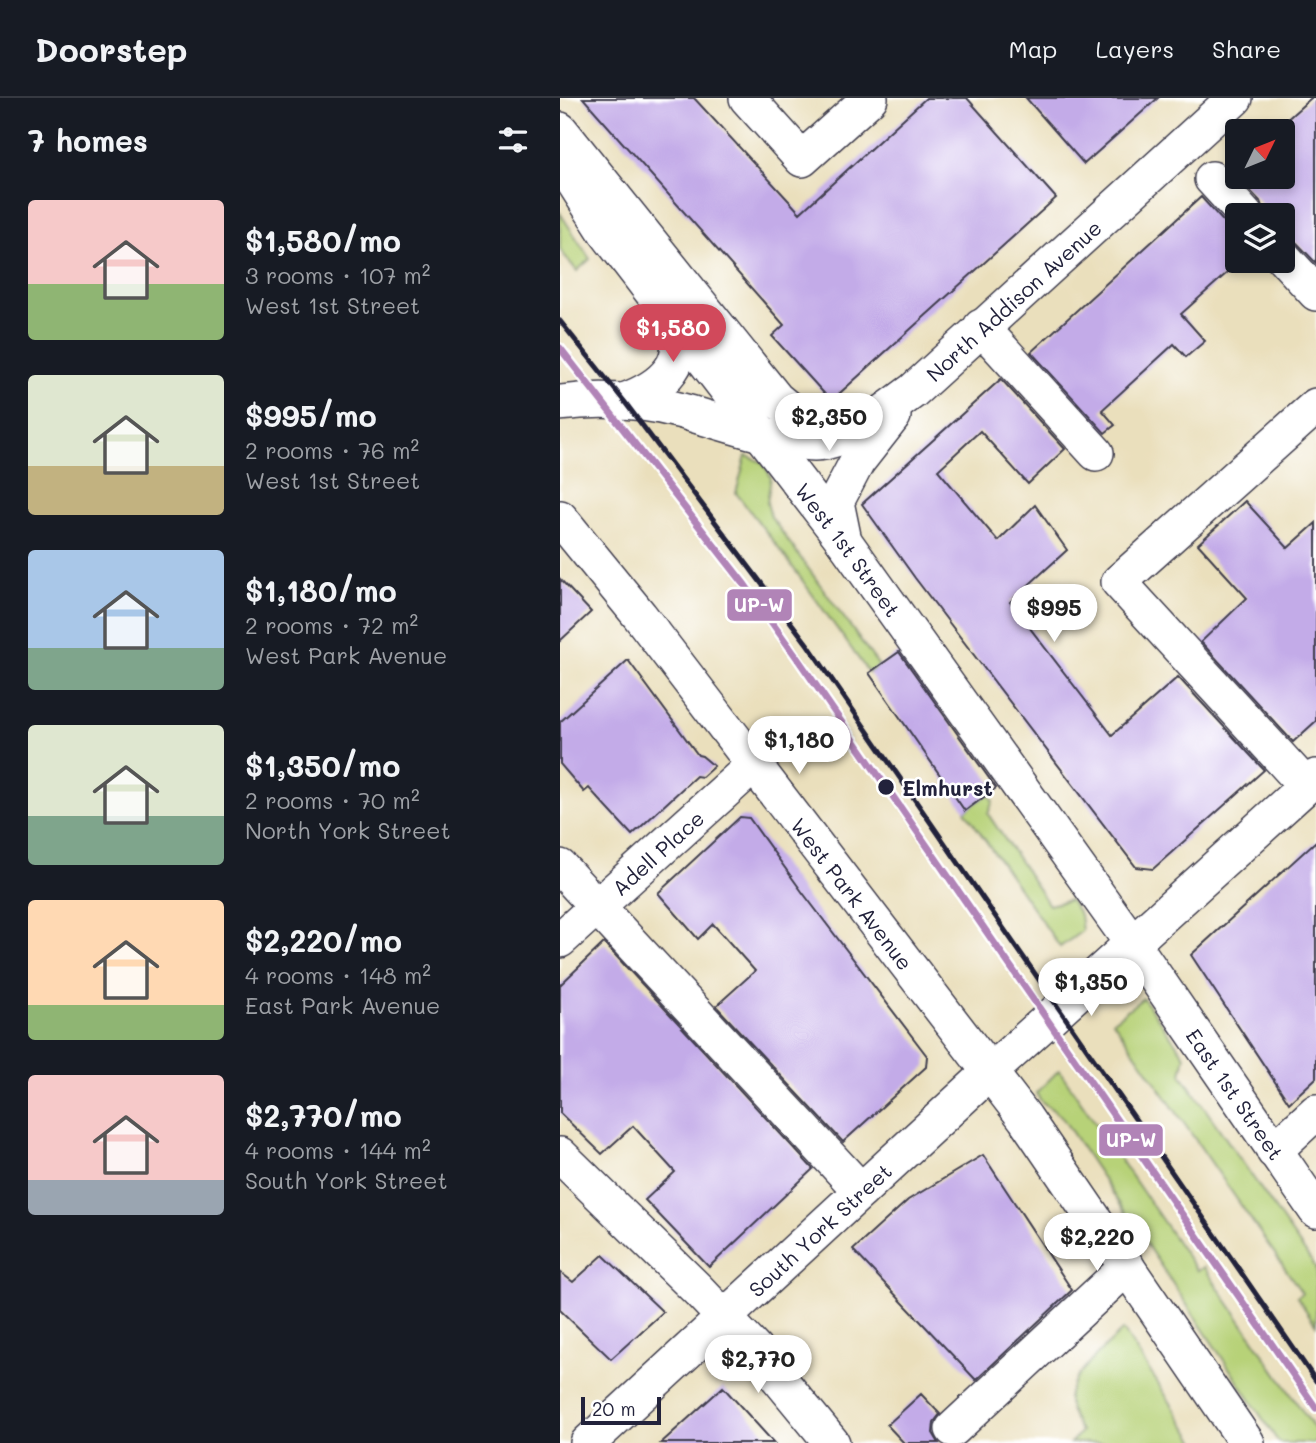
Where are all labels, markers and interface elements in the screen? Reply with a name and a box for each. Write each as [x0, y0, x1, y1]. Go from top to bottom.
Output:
text: Doorstep [35, 27, 188, 70]
text: Map [1009, 33, 1057, 64]
text: Layers [1095, 33, 1174, 64]
text: Share [1212, 33, 1281, 64]
north arrow [1225, 119, 1295, 189]
map controls [1225, 119, 1295, 273]
text: 7 homes [28, 120, 148, 160]
icon: filters [494, 121, 532, 159]
button: layers [1225, 203, 1295, 273]
street label: North Addison Avenue [920, 213, 1106, 387]
text: $1,580/mo [245, 220, 401, 260]
icon: home [84, 228, 168, 312]
text: 3 rooms · 107 m² [245, 260, 431, 290]
text: West 1st Street [245, 290, 420, 320]
pin: $1,580 [616, 304, 730, 364]
text: $1,580 [636, 312, 710, 342]
pin: $2,350 [772, 394, 886, 453]
text: $995/mo [245, 395, 377, 435]
text: $2,350 [791, 401, 867, 431]
icon: home [84, 403, 168, 487]
text: 2 rooms · 76 m² [245, 435, 419, 465]
text: West 1st Street [245, 465, 420, 495]
street label: West 1st Street [790, 477, 907, 622]
text: $1,180/mo [245, 570, 397, 610]
icon: home [84, 578, 168, 662]
pin: $995 [1013, 584, 1095, 644]
line badge: UP-W [726, 588, 793, 622]
text: UP-W [734, 592, 784, 617]
text: $995 [1026, 592, 1082, 622]
text: 2 rooms · 72 m² [245, 610, 418, 640]
text: West Park Avenue [245, 640, 447, 670]
pin: $1,180 [742, 716, 856, 776]
text: $1,180 [764, 724, 834, 754]
text: $1,350/mo [245, 745, 400, 785]
icon: home [84, 753, 168, 837]
place label: Elmhurst [902, 774, 993, 801]
marker: Elmhurst [876, 777, 896, 797]
text: 2 rooms · 70 m² [245, 785, 420, 815]
street label: Adell Place [606, 804, 709, 901]
street label: West Park Avenue [786, 812, 920, 975]
text: North York Street [245, 815, 451, 845]
text: $2,220/mo [245, 920, 402, 960]
icon: home [84, 928, 168, 1012]
pin: $1,350 [1034, 958, 1148, 1018]
text: 4 rooms · 148 m² [245, 960, 431, 990]
text: $1,350 [1054, 966, 1128, 996]
text: East Park Avenue [245, 990, 440, 1020]
street label: East 1st Street [1181, 1023, 1291, 1165]
text: $2,770/mo [245, 1095, 402, 1135]
icon: home [84, 1103, 168, 1187]
line badge: UP-W [1098, 1123, 1164, 1157]
text: UP-W [1106, 1127, 1156, 1152]
text: 4 rooms · 144 m² [245, 1135, 431, 1165]
street label: South York Street [742, 1157, 897, 1302]
text: South York Street [245, 1165, 448, 1195]
pin: $2,220 [1040, 1214, 1154, 1273]
text: $2,220 [1060, 1221, 1134, 1251]
pin: $2,770 [701, 1336, 815, 1395]
text: $2,770 [721, 1343, 795, 1373]
scale bar [581, 1394, 662, 1426]
text: 20 m [592, 1396, 636, 1421]

